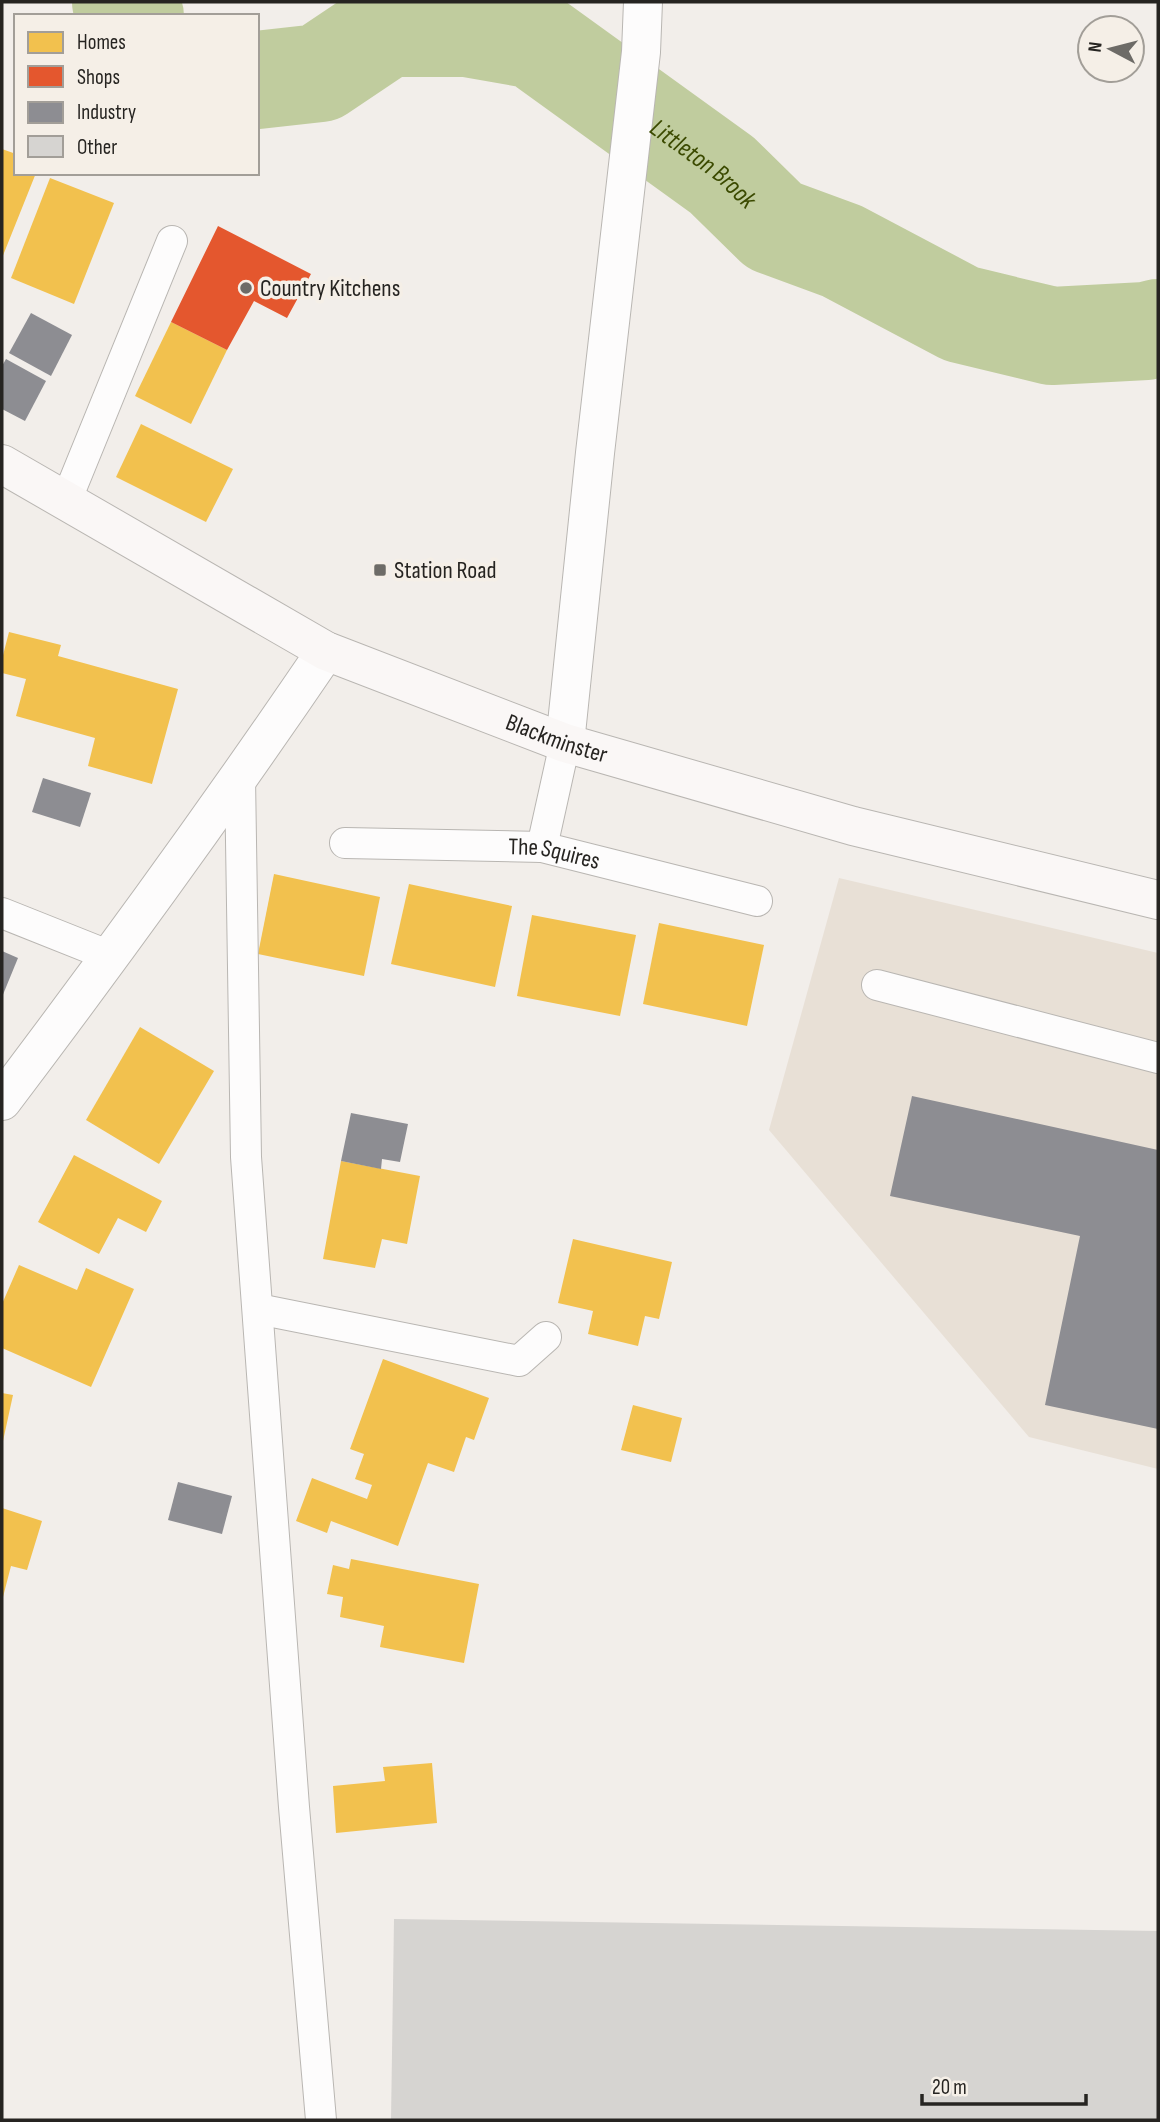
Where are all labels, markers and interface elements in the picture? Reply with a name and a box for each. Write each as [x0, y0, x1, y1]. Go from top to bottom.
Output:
legend [14, 14, 259, 175]
north arrow [1076, 14, 1146, 84]
text: Homes [77, 30, 126, 55]
text: N [1084, 41, 1108, 54]
text: Shops [77, 65, 120, 90]
text: Industry [77, 100, 136, 125]
water label: Littleton Brook [644, 113, 763, 216]
text: Other [77, 135, 117, 160]
place label: Country Kitchens [260, 274, 400, 303]
marker: Country Kitchens [238, 280, 254, 296]
place label: Station Road [394, 556, 497, 585]
marker: Station Road [372, 562, 388, 578]
street label: Blackminster [502, 707, 611, 769]
street label: The Squires [508, 832, 603, 876]
scale bar [922, 2062, 1086, 2106]
text: 20 m [932, 2075, 967, 2100]

